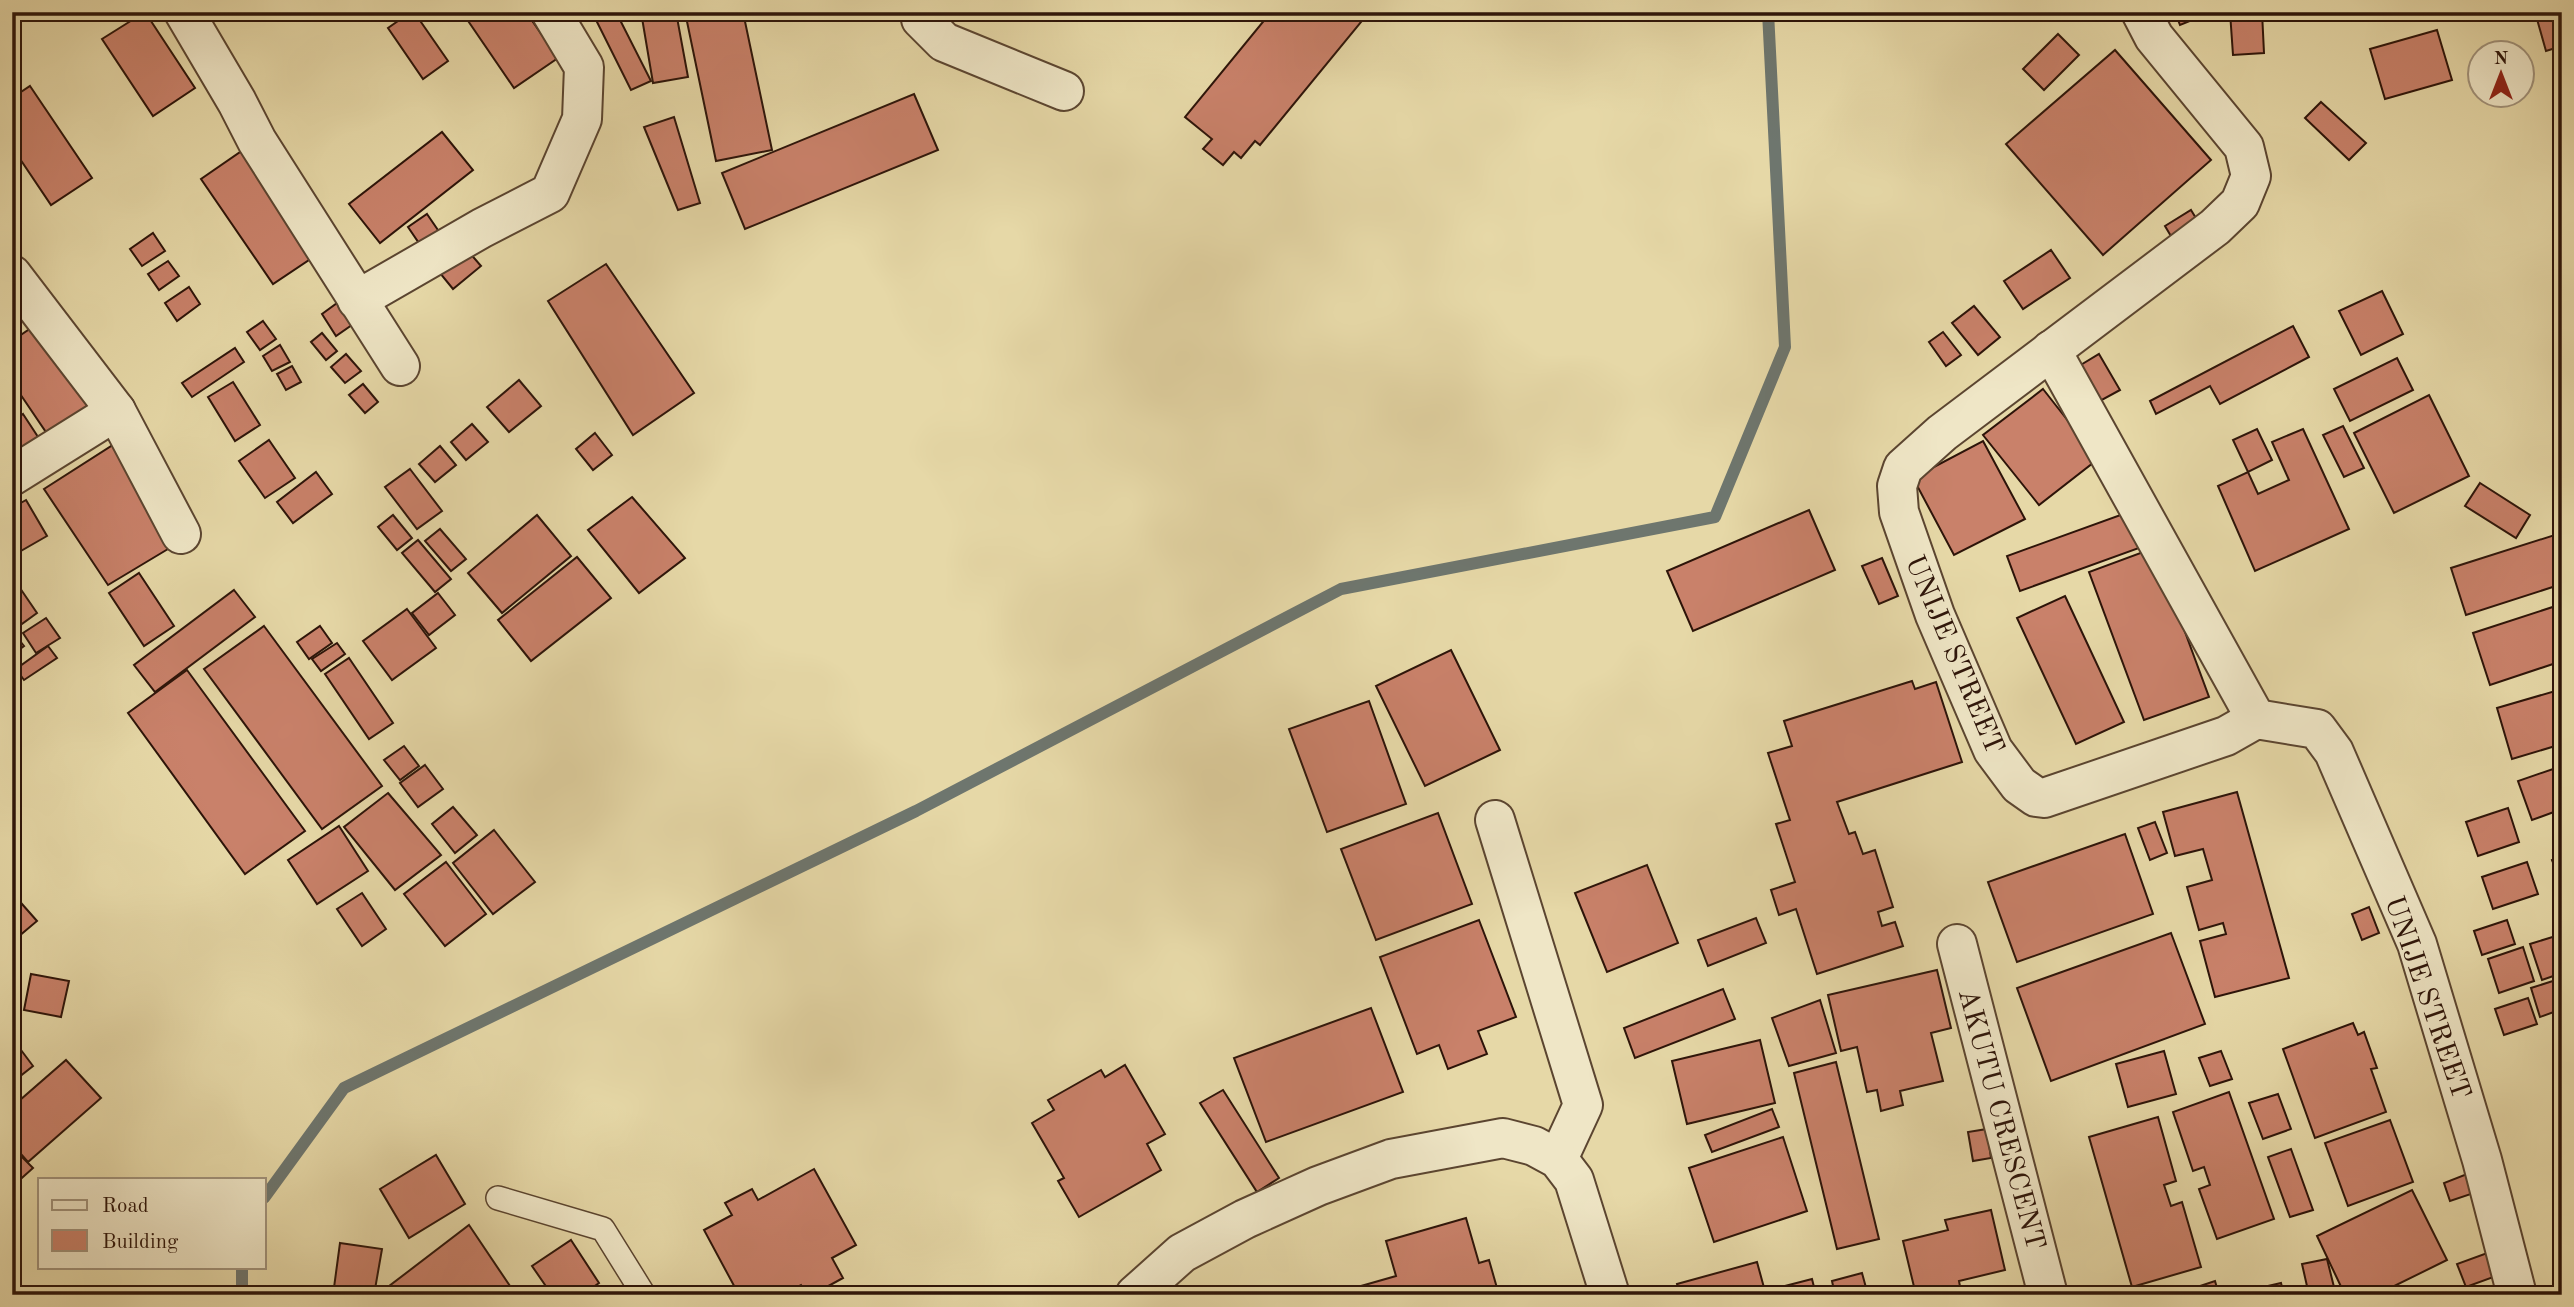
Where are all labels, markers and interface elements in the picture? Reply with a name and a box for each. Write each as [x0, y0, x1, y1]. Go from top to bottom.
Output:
north arrow [2466, 38, 2536, 108]
text: N [2494, 50, 2509, 69]
street label: UNIJE STREET [1899, 552, 2008, 759]
street label: UNIJE STREET [2378, 893, 2474, 1103]
street label: AKUTU CRESCENT [1952, 986, 2048, 1253]
legend [38, 1178, 266, 1268]
text: Road [102, 1196, 149, 1217]
text: Building [102, 1232, 179, 1253]

